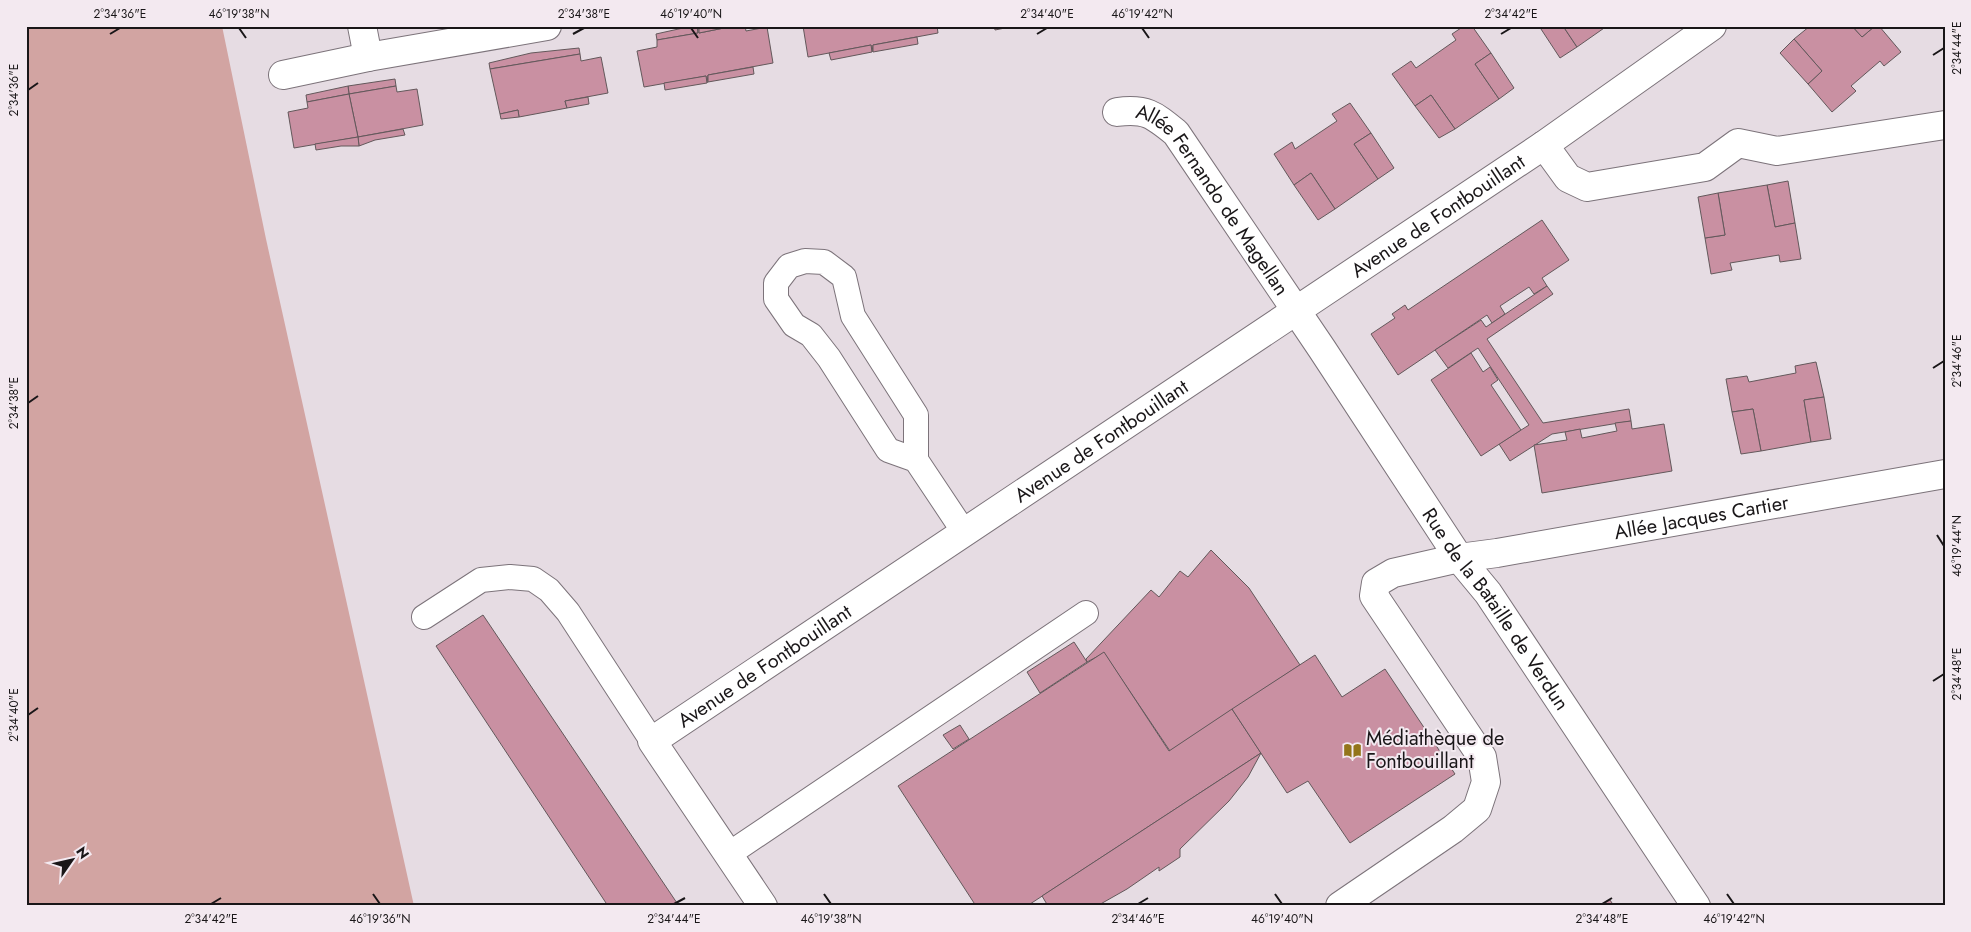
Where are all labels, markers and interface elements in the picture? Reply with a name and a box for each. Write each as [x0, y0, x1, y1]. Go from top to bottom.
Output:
text: 2°34'36"E [94, 5, 146, 23]
text: 46°19'38"N [209, 5, 269, 23]
text: 2°34'38"E [558, 5, 610, 23]
text: 46°19'40"N [660, 5, 722, 23]
text: 2°34'40"E [1020, 5, 1074, 23]
text: 46°19'42"N [1111, 5, 1173, 23]
text: 2°34'42"E [1484, 5, 1538, 23]
text: 2°34'44"E [1948, 21, 1966, 75]
text: 2°34'36"E [5, 64, 23, 116]
street label: Allée Fernando de Magellan [1133, 97, 1296, 301]
street label: Avenue de Fontbouillant [1345, 147, 1531, 285]
text: 2°34'46"E [1948, 334, 1966, 388]
street label: Avenue de Fontbouillant [1008, 372, 1194, 510]
text: 2°34'38"E [5, 377, 23, 429]
street label: Allée Jacques Cartier [1612, 487, 1791, 547]
street label: Rue de la Bataille de Verdun [1415, 502, 1576, 716]
text: 46°19'44"N [1948, 515, 1966, 577]
street label: Avenue de Fontbouillant [672, 597, 857, 735]
text: 2°34'48"E [1948, 648, 1966, 700]
text: 2°34'40"E [5, 688, 23, 742]
place label: Médiathèque de Fontbouillant [1366, 724, 1504, 776]
library icon: Médiathèque de Fontbouillant [1342, 740, 1362, 760]
north arrow [48, 834, 98, 884]
text: N [71, 843, 94, 863]
text: 2°34'42"E [184, 910, 238, 928]
text: 46°19'36"N [349, 910, 411, 928]
text: 2°34'44"E [647, 910, 701, 928]
text: 46°19'38"N [801, 910, 861, 928]
text: 2°34'46"E [1111, 910, 1165, 928]
text: 46°19'40"N [1251, 910, 1313, 928]
text: 2°34'48"E [1576, 910, 1628, 928]
text: 46°19'42"N [1703, 910, 1765, 928]

